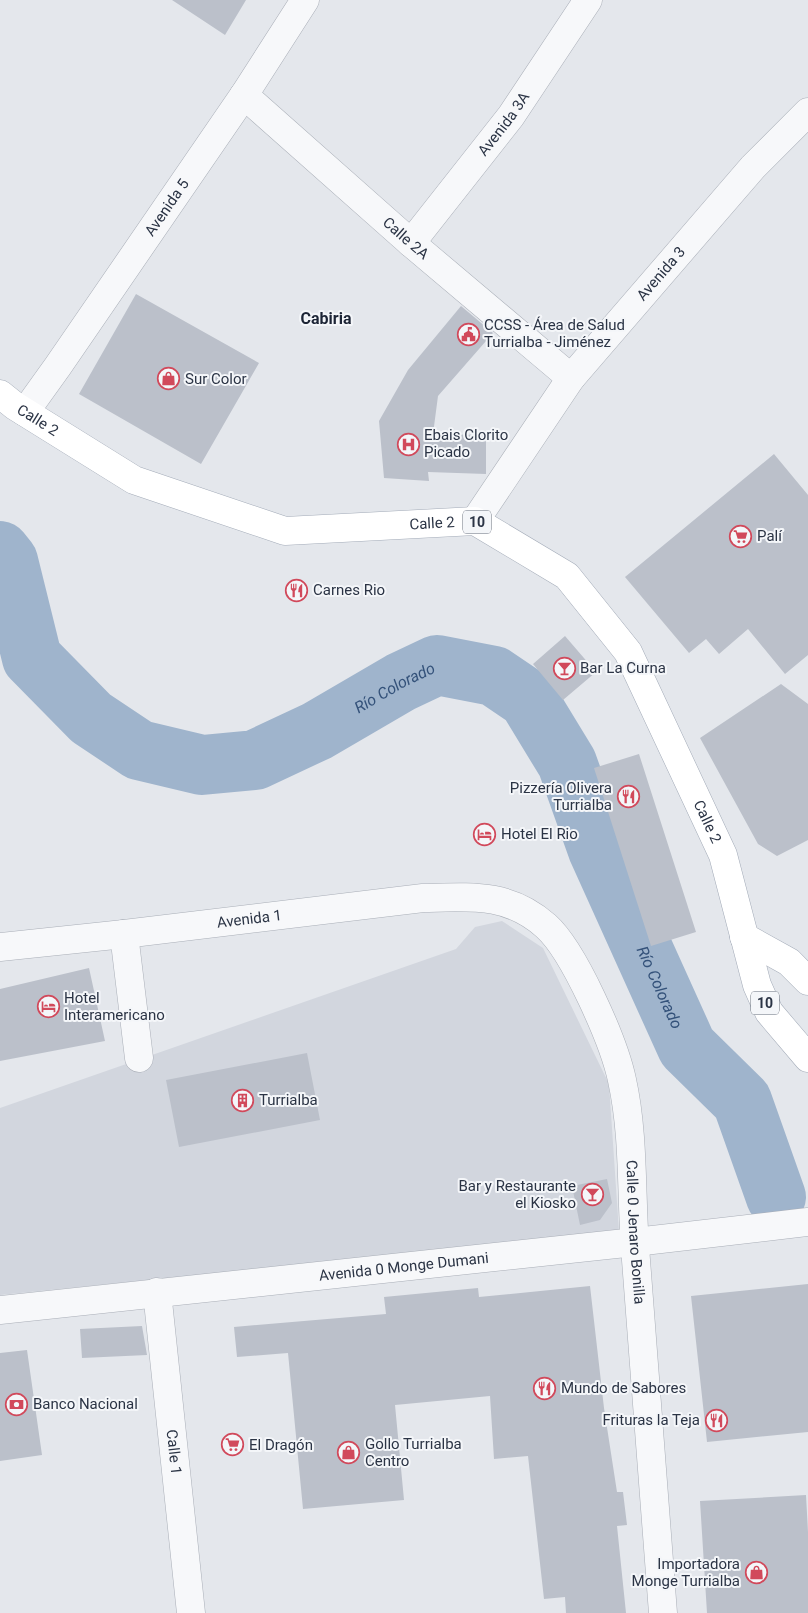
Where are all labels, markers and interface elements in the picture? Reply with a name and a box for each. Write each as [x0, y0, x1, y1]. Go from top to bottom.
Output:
street label: Avenida 3A [474, 88, 533, 159]
street label: Avenida 5 [141, 175, 193, 239]
street label: Calle 2A [379, 213, 433, 263]
street label: Avenida 3 [633, 243, 689, 304]
district label: Cabiria [301, 309, 352, 328]
place label: CCSS - Área de Salud Turrialba - Jiménez [484, 316, 625, 351]
public building icon: CCSS - Área de Salud Turrialba - Jiménez [456, 322, 480, 346]
shop icon: Sur Color [157, 367, 181, 391]
place label: Sur Color [185, 370, 247, 388]
street label: Calle 2 [14, 401, 62, 440]
place label: Ebais Clorito Picado [424, 426, 508, 461]
hospital icon: Ebais Clorito Picado [396, 432, 420, 456]
road number: 10 [463, 511, 491, 534]
street label: Calle 2 [409, 513, 455, 533]
supermarket icon: Palí [729, 524, 753, 548]
place label: Palí [757, 527, 783, 545]
restaurant icon: Carnes Rio [285, 578, 309, 602]
place label: Carnes Rio [313, 581, 385, 599]
bar icon: Bar La Curna [552, 656, 576, 680]
water label: Río Colorado [351, 658, 438, 717]
place label: Bar La Curna [580, 659, 666, 677]
place label: Pizzería Olivera Turrialba [510, 779, 612, 814]
restaurant icon: Pizzería Olivera Turrialba [616, 785, 640, 809]
street label: Calle 2 [690, 797, 725, 846]
hotel icon: Hotel El Rio [473, 822, 497, 846]
place label: Hotel El Rio [501, 825, 578, 843]
street label: Avenida 1 [216, 906, 283, 932]
water label: Río Colorado [633, 943, 687, 1032]
place label: Hotel Interamericano [64, 989, 165, 1024]
road number: 10 [751, 991, 779, 1014]
hotel icon: Hotel Interamericano [36, 995, 60, 1019]
building icon: Turrialba [231, 1088, 255, 1112]
place label: Turrialba [259, 1091, 318, 1109]
street label: Calle 0 Jenaro Bonilla [622, 1160, 649, 1305]
place label: Bar y Restaurante el Kiosko [459, 1177, 576, 1212]
bar icon: Bar y Restaurante el Kiosko [580, 1183, 604, 1207]
street label: Avenida 0 Monge Dumani [318, 1249, 489, 1285]
restaurant icon: Mundo de Sabores [533, 1376, 557, 1400]
place label: Mundo de Sabores [561, 1379, 686, 1397]
bank icon: Banco Nacional [5, 1392, 29, 1416]
place label: Banco Nacional [33, 1395, 138, 1413]
restaurant icon: Frituras la Teja [704, 1408, 728, 1432]
place label: Frituras la Teja [602, 1411, 700, 1429]
street label: Calle 1 [163, 1429, 185, 1476]
supermarket icon: El Dragón [221, 1433, 245, 1457]
place label: Gollo Turrialba Centro [365, 1435, 462, 1470]
place label: El Dragón [249, 1436, 313, 1454]
shop icon: Gollo Turrialba Centro [337, 1441, 361, 1465]
place label: Importadora Monge Turrialba [632, 1555, 740, 1590]
shop icon: Importadora Monge Turrialba [744, 1561, 768, 1585]

